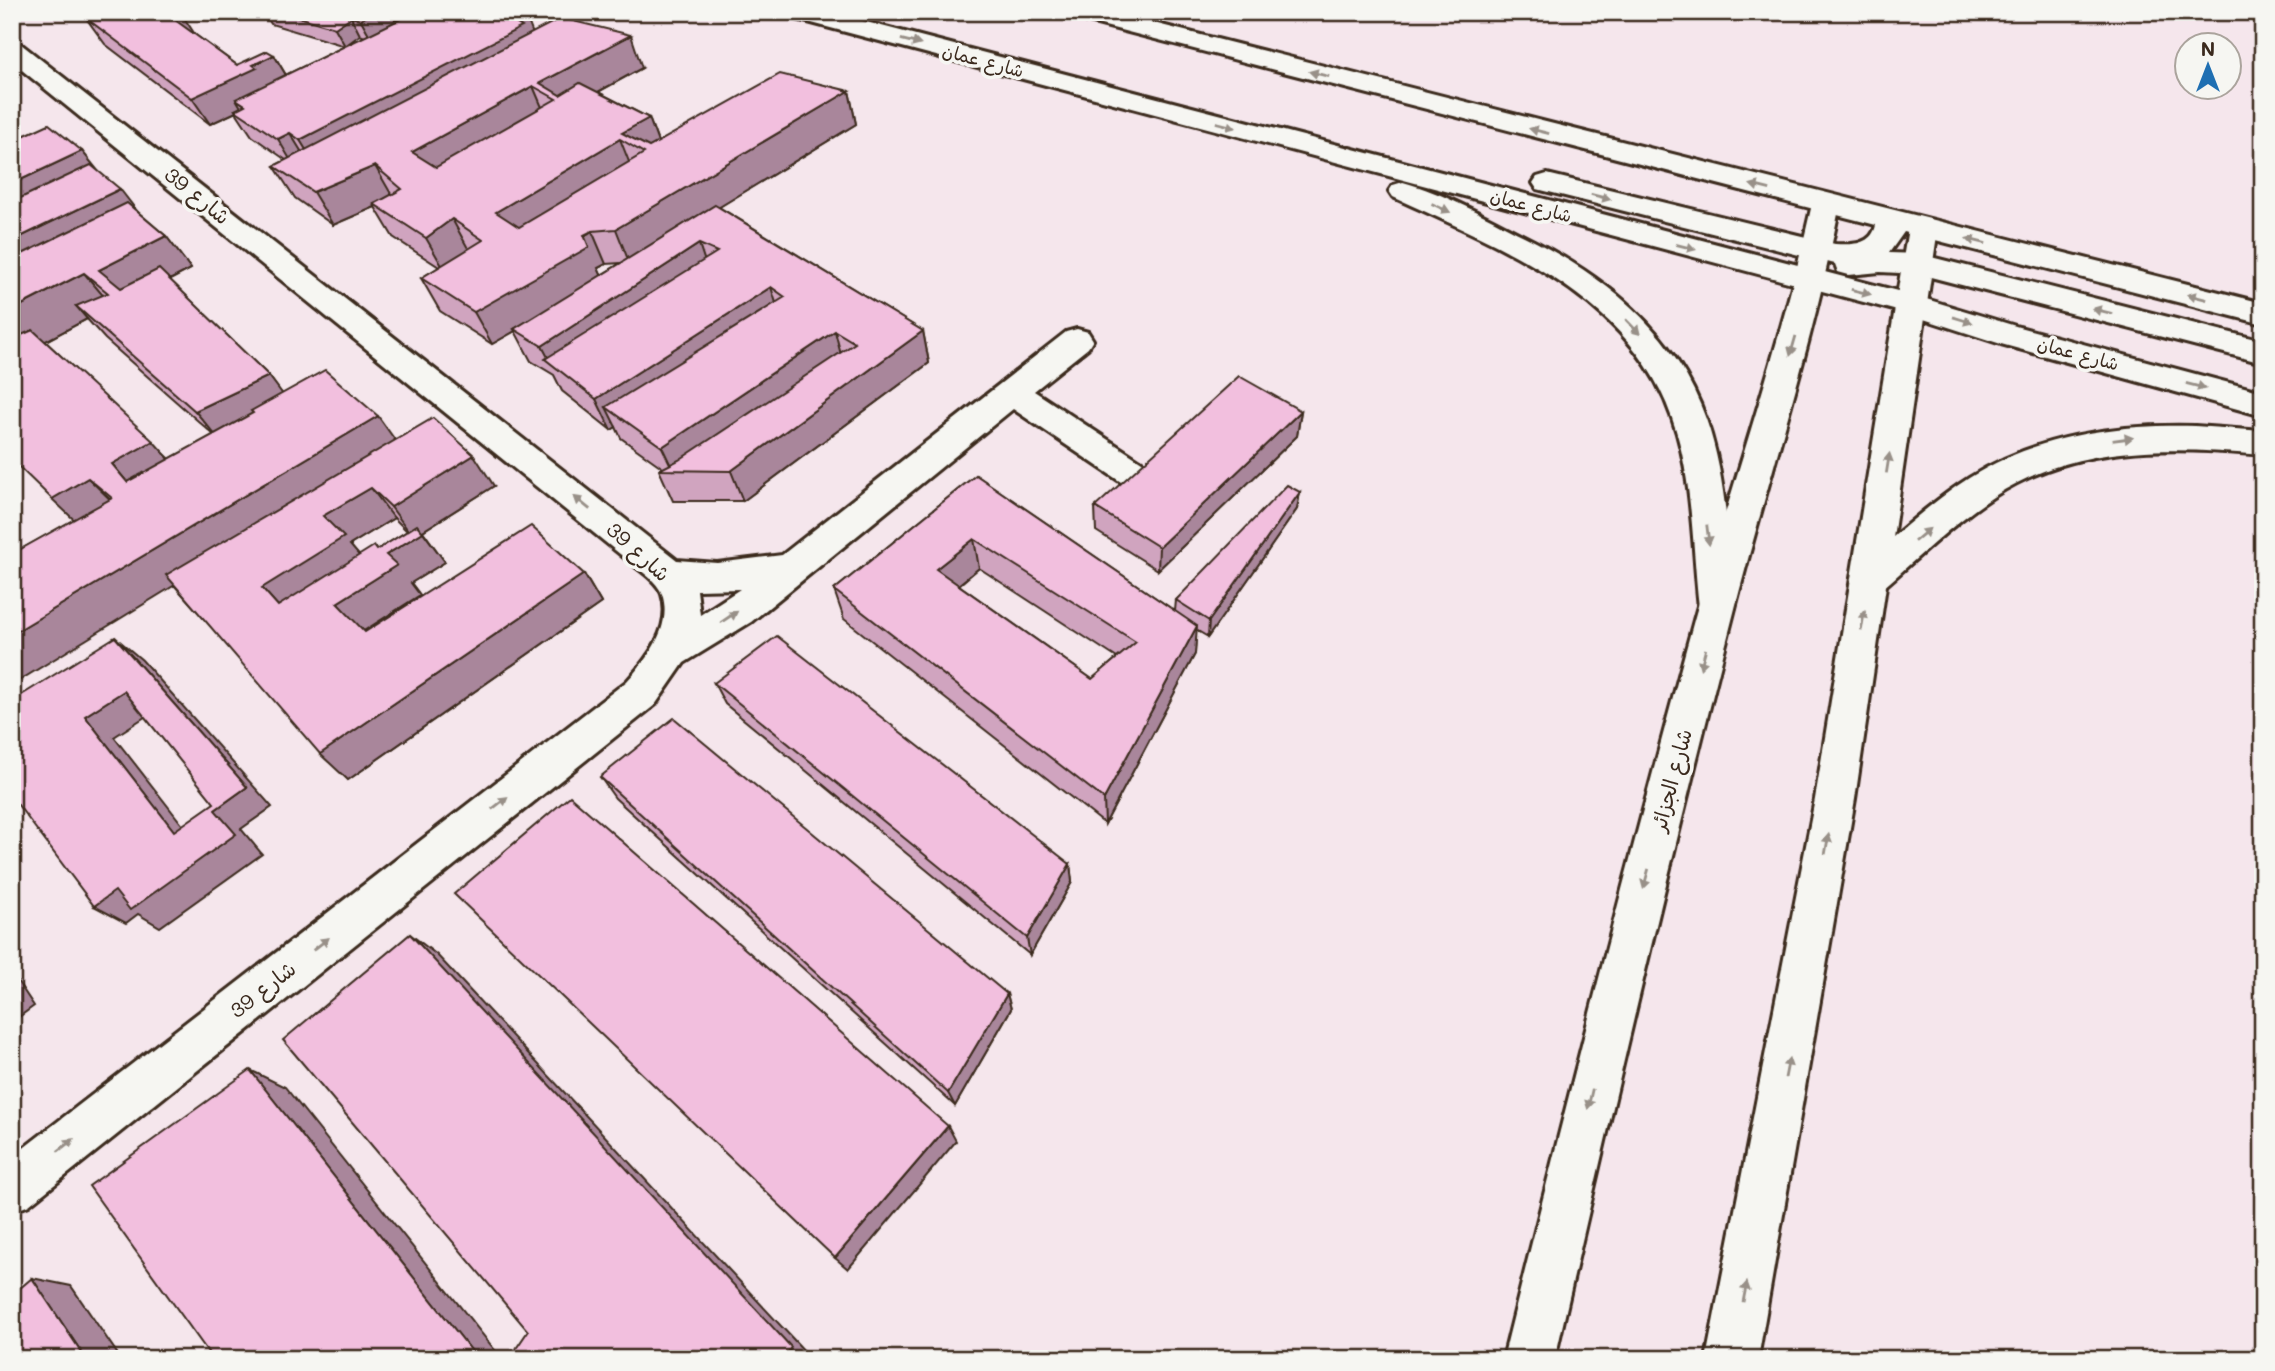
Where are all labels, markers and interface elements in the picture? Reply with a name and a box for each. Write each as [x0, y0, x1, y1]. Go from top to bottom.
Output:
north arrow [2174, 32, 2244, 102]
text: N [2201, 36, 2215, 61]
one-way arrow [901, 37, 923, 48]
street label: شارع عمان [940, 38, 1027, 83]
one-way arrow [1308, 68, 1330, 79]
one-way arrow [1216, 121, 1237, 131]
one-way arrow [1528, 125, 1550, 136]
street label: شارع 39 [158, 160, 236, 232]
one-way arrow [1749, 181, 1771, 192]
street label: شارع عمان [1488, 183, 1575, 228]
one-way arrow [1590, 192, 1612, 203]
one-way arrow [1431, 202, 1451, 214]
one-way arrow [1965, 235, 1987, 246]
one-way arrow [1676, 242, 1698, 253]
one-way arrow [1851, 287, 1873, 298]
one-way arrow [2185, 291, 2207, 302]
one-way arrow [2090, 305, 2112, 316]
one-way arrow [1952, 316, 1973, 326]
one-way arrow [1624, 318, 1640, 335]
street label: شارع عمان [2035, 331, 2122, 376]
one-way arrow [1788, 336, 1798, 357]
one-way arrow [2185, 381, 2207, 392]
one-way arrow [2112, 433, 2134, 444]
one-way arrow [1883, 452, 1894, 474]
one-way arrow [574, 496, 592, 511]
street label: شارع 39 [599, 515, 677, 589]
one-way arrow [1703, 524, 1714, 546]
one-way arrow [1913, 528, 1930, 543]
one-way arrow [1858, 609, 1869, 631]
one-way arrow [719, 610, 739, 623]
one-way arrow [1697, 648, 1708, 670]
street label: شارع الجزائر [1643, 726, 1700, 836]
one-way arrow [491, 796, 509, 811]
one-way arrow [1822, 833, 1833, 855]
one-way arrow [1640, 868, 1651, 890]
one-way arrow [312, 936, 330, 951]
street label: شارع 39 [223, 955, 303, 1025]
one-way arrow [1782, 1057, 1793, 1079]
one-way arrow [1585, 1088, 1596, 1110]
one-way arrow [57, 1138, 74, 1153]
one-way arrow [1739, 1281, 1750, 1303]

